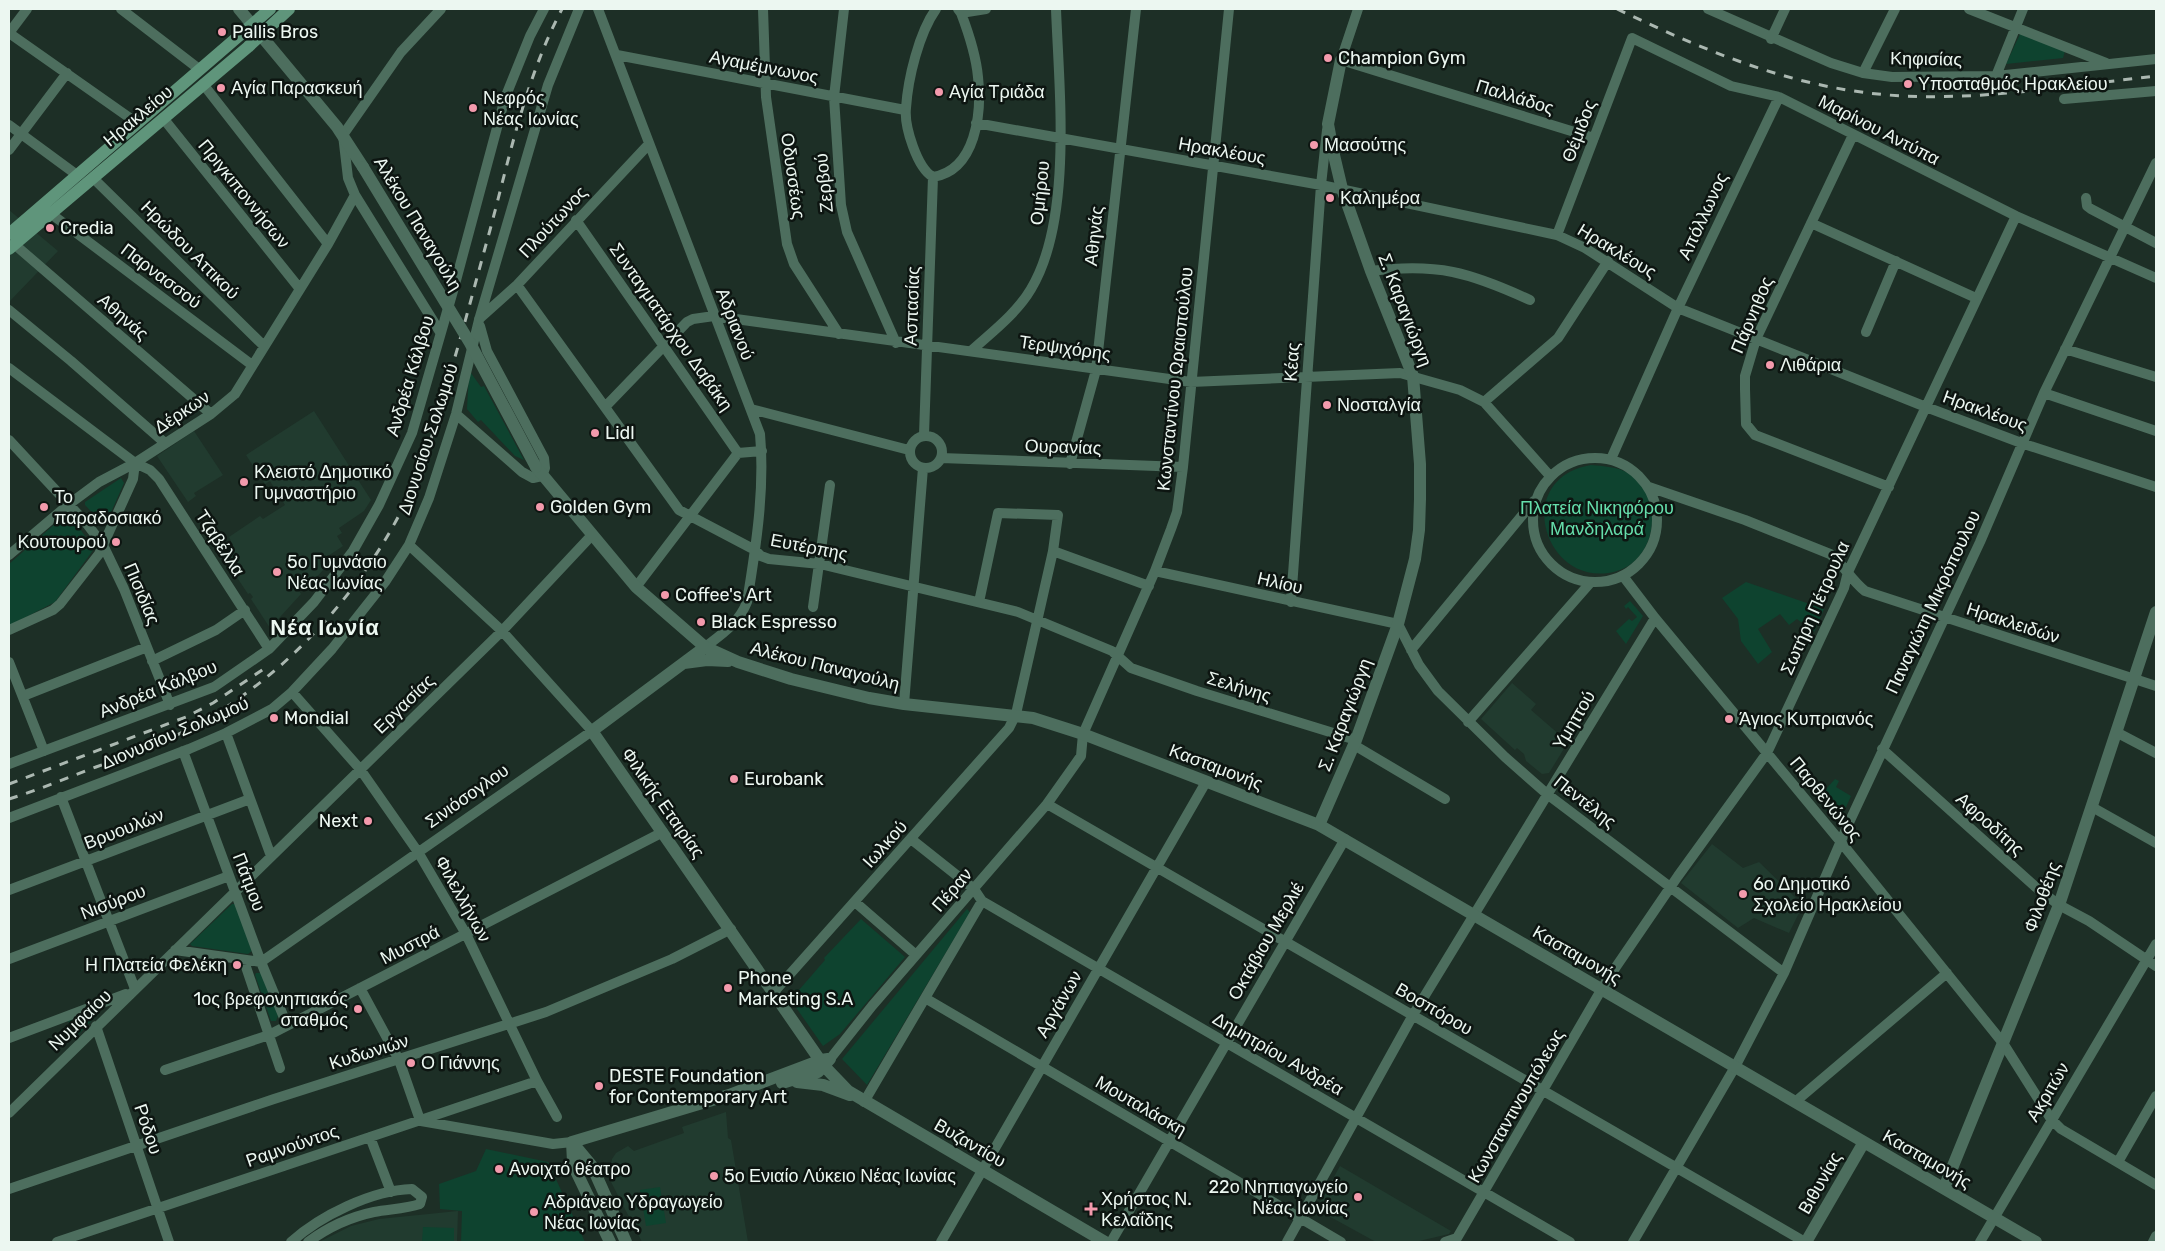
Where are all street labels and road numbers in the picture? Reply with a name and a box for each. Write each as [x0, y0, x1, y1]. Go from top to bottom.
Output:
street label: Αγαμέμνωνος [708, 46, 821, 88]
street label: Κηφισίας [1890, 47, 1962, 71]
street label: Παλλάδος [1473, 75, 1557, 119]
street label: Ηρακλείου [99, 81, 177, 151]
street label: Μαρίνου Αντύπα [1815, 90, 1943, 170]
street label: Θέμιδος [1557, 96, 1601, 165]
street label: Οδυσσέως [776, 131, 810, 221]
street label: Ηρακλέους [1177, 133, 1268, 170]
street label: Πριγκιποννήσων [193, 135, 295, 253]
street label: Ζερβού [810, 152, 838, 214]
street label: Αλέκου Παναγούλη [369, 153, 467, 295]
street label: Ομήρου [1026, 160, 1054, 226]
street label: Απόλλωνος [1673, 169, 1733, 263]
street label: Πλούτωνος [514, 181, 592, 262]
street label: Ηρώδου Αττικού [136, 196, 244, 304]
street label: Αθηνάς [1080, 205, 1108, 267]
street label: Ηρακλέους [1574, 219, 1661, 283]
street label: Παρνασσού [116, 239, 206, 313]
street label: Συνταγματάρχου Δαβάκη [605, 239, 737, 415]
street label: Σ. Καραγιώργη [1373, 250, 1437, 370]
street label: Ασπασίας [900, 265, 924, 346]
street label: Κωνσταντίνου Ωραιοπούλου [1152, 266, 1198, 492]
street label: Πάρνηθος [1726, 273, 1778, 357]
street label: Αδριανού [711, 285, 759, 363]
street label: Αθηνάς [93, 289, 153, 345]
street label: Ανδρέα Κάλβου [381, 313, 439, 439]
street label: Τερψιχόρης [1018, 331, 1112, 365]
street label: Κέας [1280, 341, 1304, 382]
street label: Διονυσίου Σολωμού [393, 360, 463, 518]
street label: Δέρκων [150, 386, 214, 438]
street label: Ηρακλέους [1940, 386, 2031, 437]
street label: Ουρανίας [1024, 435, 1102, 459]
street label: Τζαβέλλα [190, 506, 250, 580]
street label: Παναγιώτη Μικρόπουλου [1881, 507, 1985, 697]
street label: Ευτέρπης [769, 529, 850, 565]
street label: Σωτήρη Πέτρουλα [1776, 538, 1854, 678]
street label: Πισιδίας [119, 560, 165, 629]
street label: Ηλίου [1255, 567, 1305, 599]
street label: Ηρακλειδών [1964, 598, 2062, 648]
street label: Αλέκου Παναγούλη [748, 637, 902, 695]
street label: Ανδρέα Κάλβου [96, 655, 220, 723]
street label: Σ. Καραγιώργη [1313, 655, 1377, 775]
street label: Σελήνης [1204, 667, 1274, 707]
street label: Εργασίας [369, 670, 439, 738]
street label: Υμηττού [1548, 687, 1600, 753]
street label: Διονυσίου Σολωμού [98, 692, 252, 774]
street label: Κασταμονής [1166, 739, 1266, 795]
street label: Φιλικής Εταιρίας [617, 743, 709, 863]
street label: Παρθενώνος [1785, 752, 1867, 846]
street label: Σινιόσογλου [421, 759, 513, 833]
street label: Πεντέλης [1550, 771, 1621, 833]
street label: Αφροδίτης [1952, 788, 2029, 860]
street label: Βρυουλών [81, 804, 167, 854]
street label: Ιωλκού [858, 816, 912, 872]
street label: Πάτμου [228, 850, 270, 914]
street label: Φιλελλήνων [430, 852, 496, 946]
street label: Φιλοθέης [2019, 858, 2065, 935]
street label: Πέραν [927, 864, 977, 916]
street label: Οκτάβιου Μερλιέ [1223, 878, 1309, 1004]
street label: Νισύρου [77, 880, 149, 924]
street label: Μυστρά [377, 921, 443, 969]
street label: Κασταμονής [1529, 921, 1625, 989]
street label: Αργάνων [1031, 967, 1087, 1041]
street label: Βοσπόρου [1391, 978, 1477, 1040]
street label: Νυμφαίου [44, 985, 116, 1055]
street label: Δημητρίου Ανδρέα [1209, 1008, 1347, 1100]
street label: Κωνσταντινουπόλεως [1463, 1025, 1569, 1187]
street label: Κυδωνιών [327, 1029, 411, 1075]
street label: Ακριτών [2022, 1058, 2074, 1126]
street label: Μουταλάσκη [1092, 1071, 1190, 1141]
street label: Ρόδου [129, 1101, 167, 1157]
street label: Βυζαντίου [930, 1114, 1010, 1172]
street label: Ραμνούντος [243, 1120, 341, 1172]
street label: Κασταμονής [1879, 1125, 1975, 1193]
street label: Βιθυνίας [1793, 1148, 1847, 1218]

